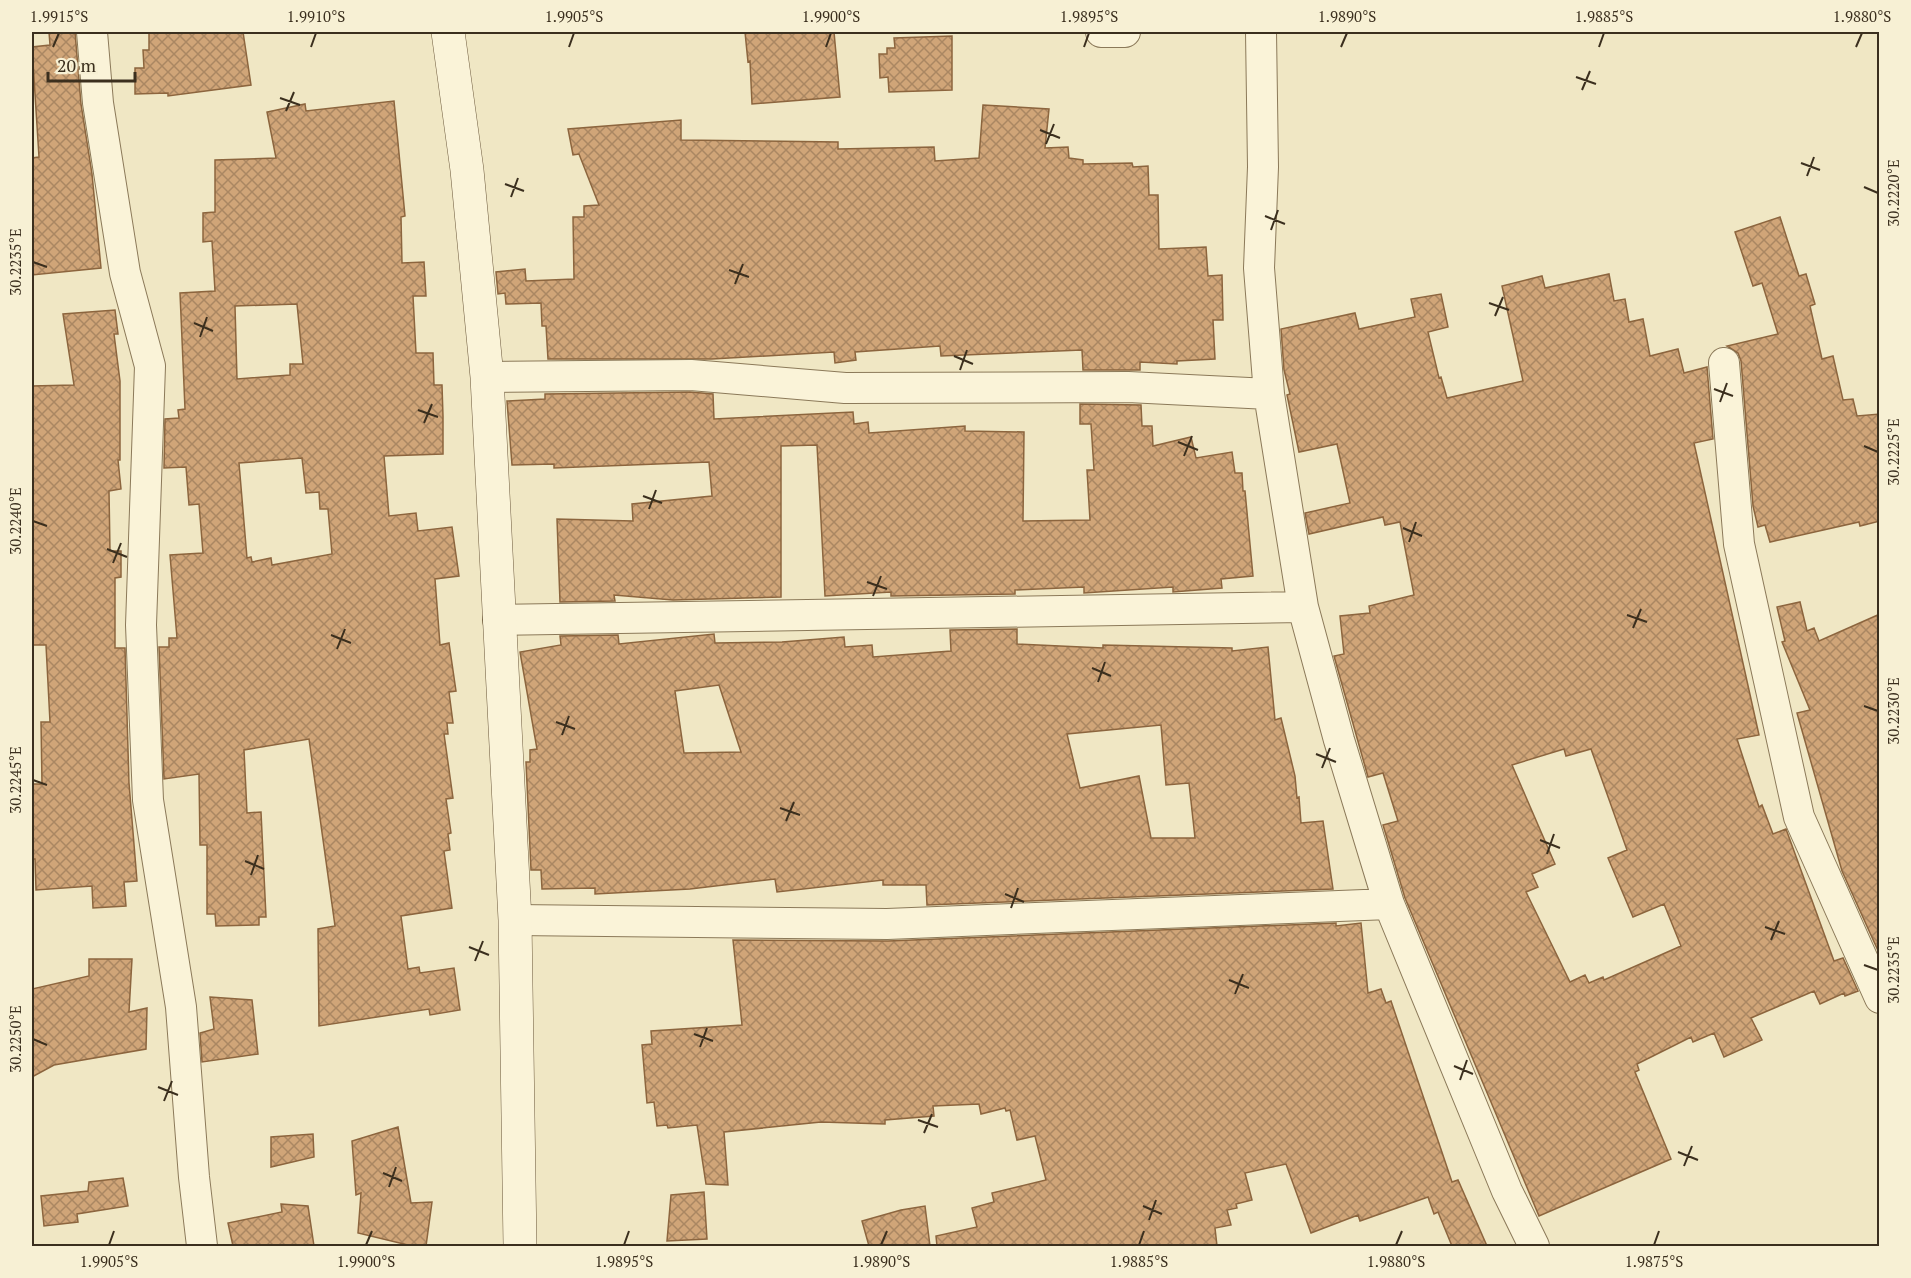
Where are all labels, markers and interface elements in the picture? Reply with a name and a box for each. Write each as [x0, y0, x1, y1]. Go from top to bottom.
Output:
text: 1.9915°S [30, 6, 88, 26]
text: 1.9910°S [287, 6, 345, 26]
text: 1.9905°S [545, 6, 603, 26]
text: 1.9900°S [802, 6, 860, 26]
text: 1.9895°S [1060, 6, 1118, 26]
text: 1.9890°S [1318, 6, 1376, 26]
text: 1.9885°S [1575, 6, 1633, 26]
text: 1.9880°S [1833, 6, 1891, 26]
scale bar [48, 45, 135, 83]
text: 20 m [57, 53, 97, 77]
text: 30.2220°E [1883, 159, 1903, 227]
text: 30.2235°E [5, 228, 25, 296]
text: 30.2225°E [1883, 418, 1903, 486]
text: 30.2240°E [5, 487, 25, 555]
text: 30.2230°E [1883, 677, 1903, 745]
text: 30.2245°E [5, 746, 25, 814]
text: 30.2235°E [1883, 936, 1903, 1004]
text: 30.2250°E [5, 1005, 25, 1073]
text: 1.9905°S [80, 1251, 138, 1271]
text: 1.9900°S [337, 1251, 395, 1271]
text: 1.9895°S [595, 1251, 653, 1271]
text: 1.9890°S [852, 1251, 910, 1271]
text: 1.9885°S [1110, 1251, 1168, 1271]
text: 1.9880°S [1367, 1251, 1425, 1271]
text: 1.9875°S [1625, 1251, 1683, 1271]

